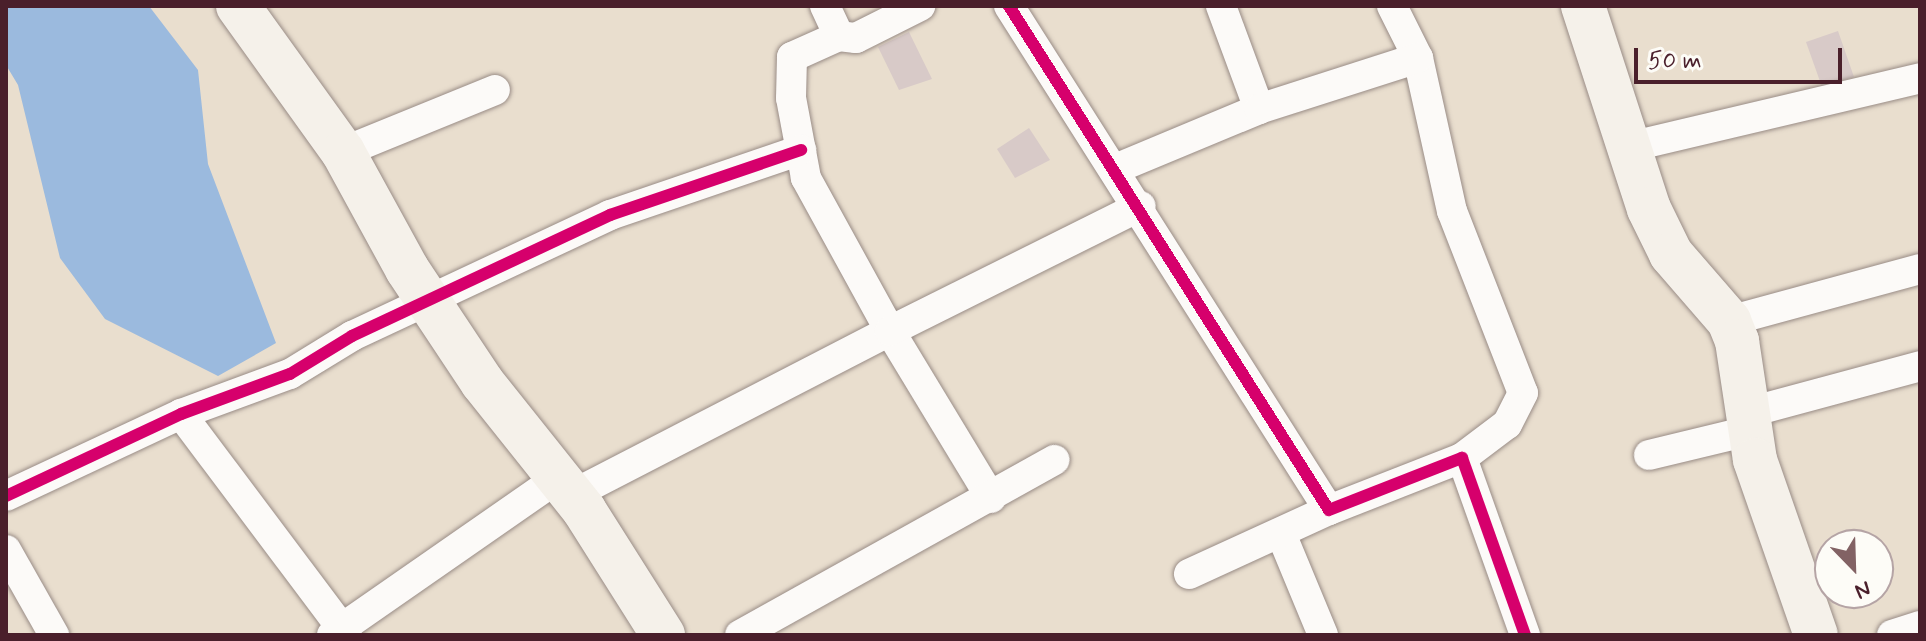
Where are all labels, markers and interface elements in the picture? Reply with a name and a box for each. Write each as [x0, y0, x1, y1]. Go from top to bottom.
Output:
scale bar [1638, 32, 1846, 82]
text: 50 m [1648, 46, 1702, 77]
north arrow [1814, 529, 1894, 609]
text: N [1850, 574, 1875, 605]

